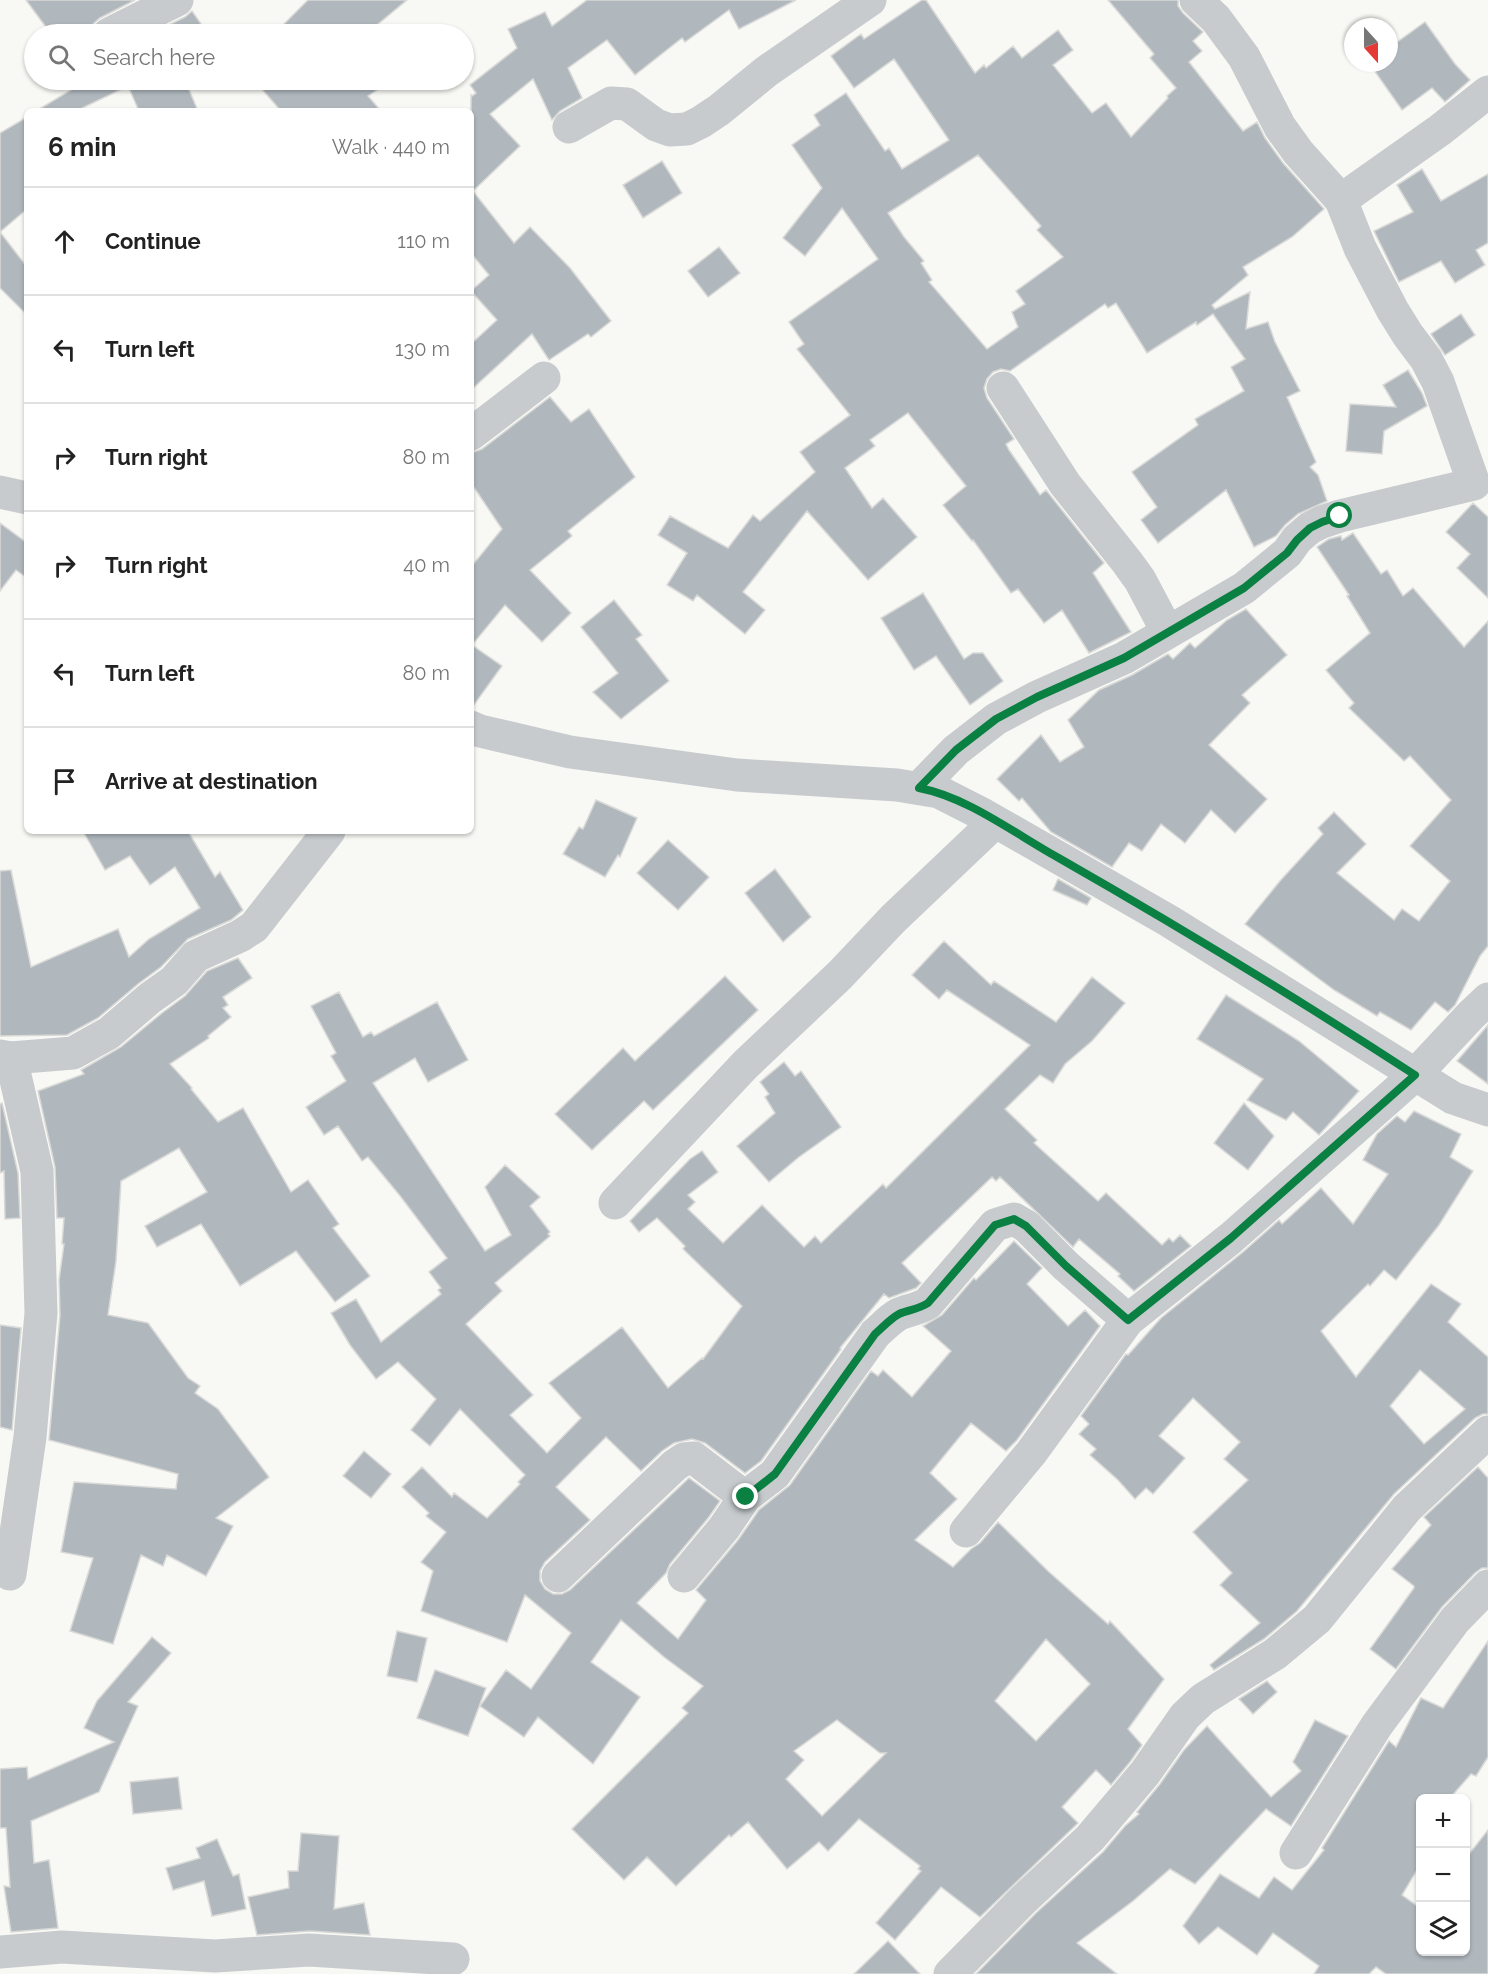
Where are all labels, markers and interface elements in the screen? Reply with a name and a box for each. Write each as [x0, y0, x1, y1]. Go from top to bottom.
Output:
north arrow [1344, 18, 1398, 72]
search box [24, 24, 474, 90]
icon: search [45, 41, 78, 74]
text: Search here [93, 44, 215, 70]
text: 6 min [48, 132, 117, 162]
text: Walk · 440 m [332, 135, 450, 159]
icon: ahead [48, 225, 81, 258]
text: Continue [105, 228, 201, 254]
text: 110 m [397, 229, 450, 253]
icon: left [48, 333, 81, 366]
text: Turn left [105, 336, 195, 362]
text: 130 m [395, 337, 450, 361]
icon: right [48, 441, 81, 474]
text: Turn right [105, 444, 208, 470]
text: 80 m [402, 445, 450, 469]
route start [1326, 502, 1352, 528]
icon: right [48, 549, 81, 582]
text: Turn right [105, 552, 208, 578]
text: 40 m [403, 553, 450, 577]
icon: left [48, 657, 81, 690]
text: Turn left [105, 660, 195, 686]
text: 80 m [402, 661, 450, 685]
icon: arrive [48, 765, 81, 798]
text: Arrive at destination [105, 768, 318, 794]
route end [732, 1483, 758, 1509]
map controls [1416, 1794, 1470, 1956]
button: + [1416, 1794, 1470, 1848]
button: − [1416, 1848, 1470, 1902]
button: layers [1416, 1902, 1470, 1956]

